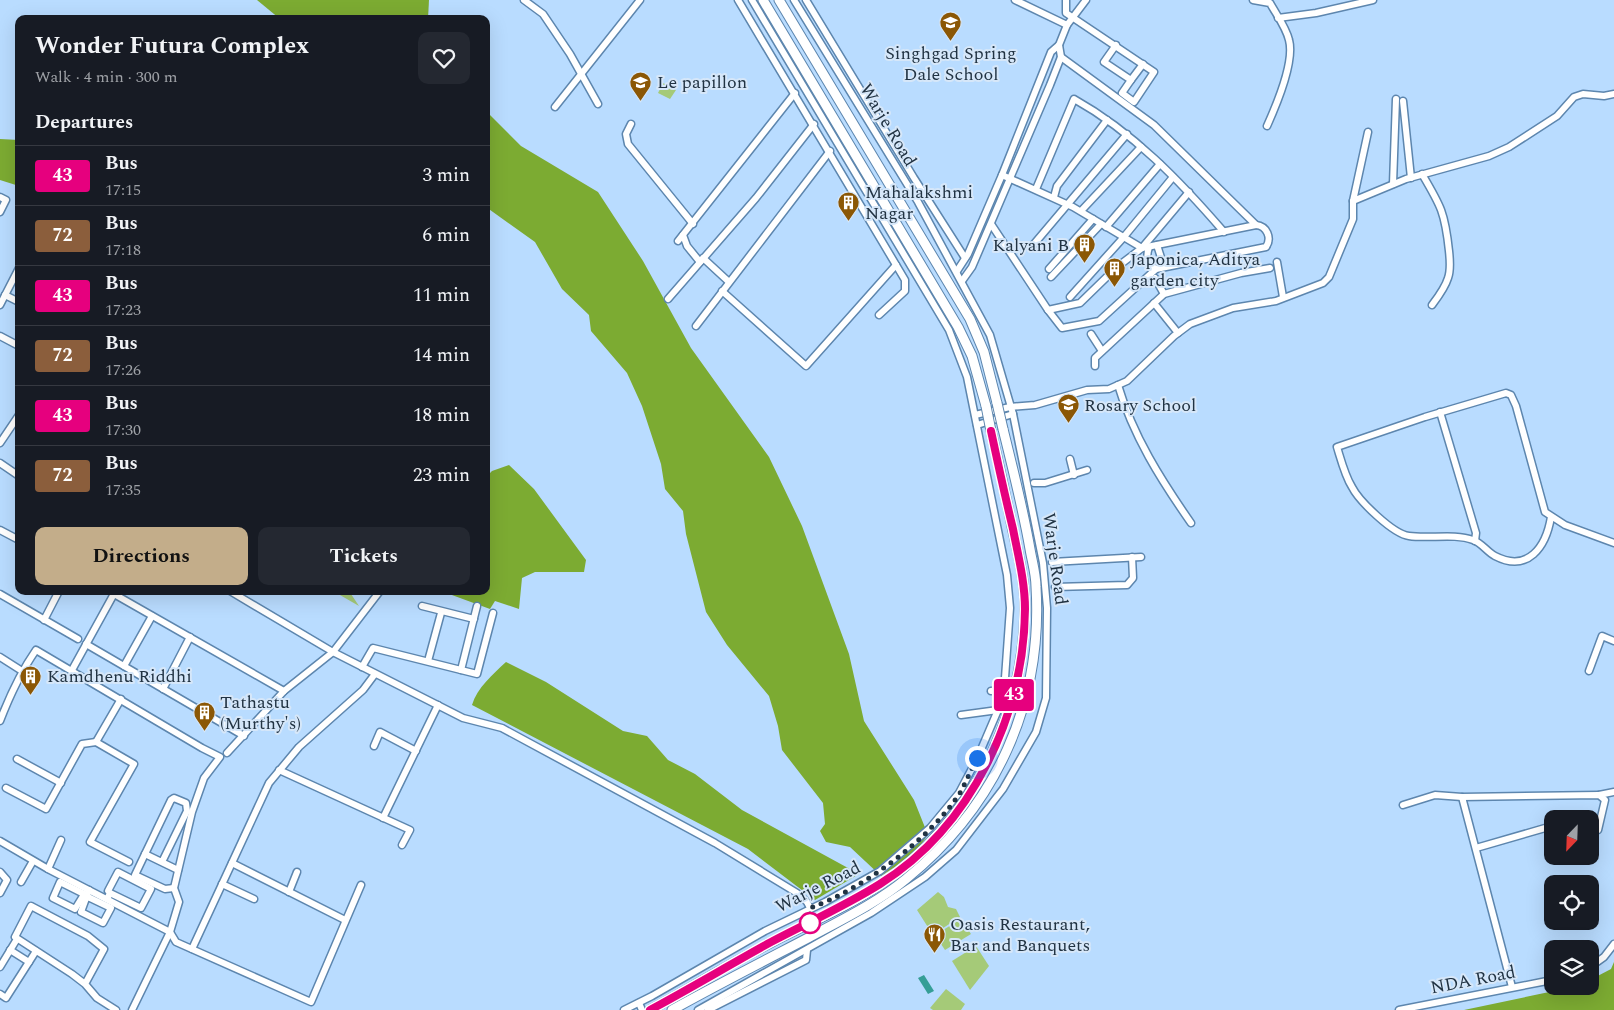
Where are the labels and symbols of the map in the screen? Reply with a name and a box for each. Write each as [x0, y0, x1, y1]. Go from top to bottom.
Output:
school or university icon: Singhgad Spring Dale School [939, 11, 963, 42]
place label: Singhgad Spring Dale School [885, 40, 1017, 88]
place label: Le papillon [657, 69, 747, 96]
school or university icon: Le papillon [629, 70, 653, 101]
street label: Warje Road [853, 78, 923, 172]
place label: Mahalakshmi Nagar [865, 179, 973, 227]
building icon: Mahalakshmi Nagar [837, 190, 861, 221]
place label: Kalyani B [993, 232, 1069, 259]
building icon: Kalyani B [1073, 233, 1097, 264]
place label: Japonica, Aditya garden city [1130, 246, 1261, 294]
building icon: Japonica, Aditya garden city [1102, 257, 1126, 288]
place label: Rosary School [1084, 392, 1196, 419]
school or university icon: Rosary School [1056, 393, 1080, 424]
street label: Warje Road [1035, 511, 1075, 607]
place label: Kamdhenu Riddhi [47, 663, 192, 690]
building icon: Kamdhenu Riddhi [19, 664, 43, 695]
line badge: 43 [992, 679, 1036, 711]
place label: Tathastu (Murthy's) [220, 689, 301, 737]
building icon: Tathastu (Murthy's) [192, 700, 216, 731]
your location [965, 746, 990, 771]
north arrow [1544, 810, 1599, 865]
street label: Warje Road [771, 854, 865, 920]
place label: Oasis Restaurant, Bar and Banquets [950, 911, 1090, 959]
unlabelled marker [799, 912, 821, 934]
restaurant icon: Oasis Restaurant, Bar and Banquets [922, 922, 946, 953]
street label: NDA Road [1428, 959, 1518, 1001]

